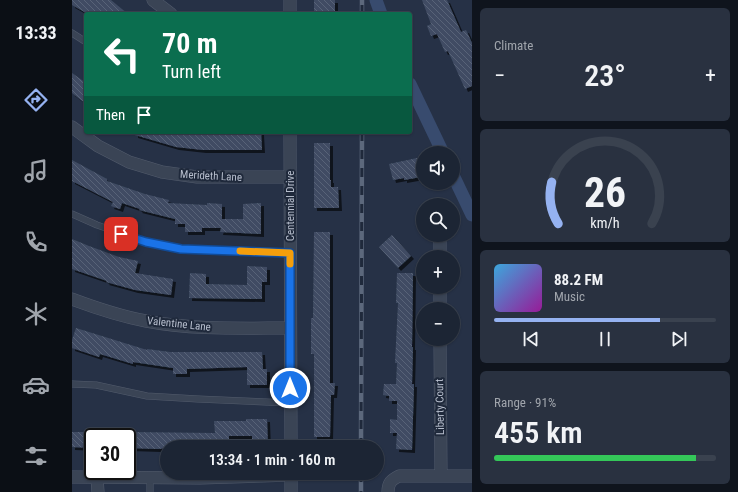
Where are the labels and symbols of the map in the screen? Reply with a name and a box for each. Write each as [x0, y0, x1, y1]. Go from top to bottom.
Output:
street label: Merideth Lane [180, 168, 242, 184]
street label: Centennial Drive [284, 171, 297, 241]
pin [104, 217, 138, 251]
street label: Valentine Lane [147, 314, 211, 334]
position arrow [269, 367, 311, 409]
street label: Liberty Court [433, 379, 447, 435]
speed limit sign: 30 [84, 428, 136, 480]

